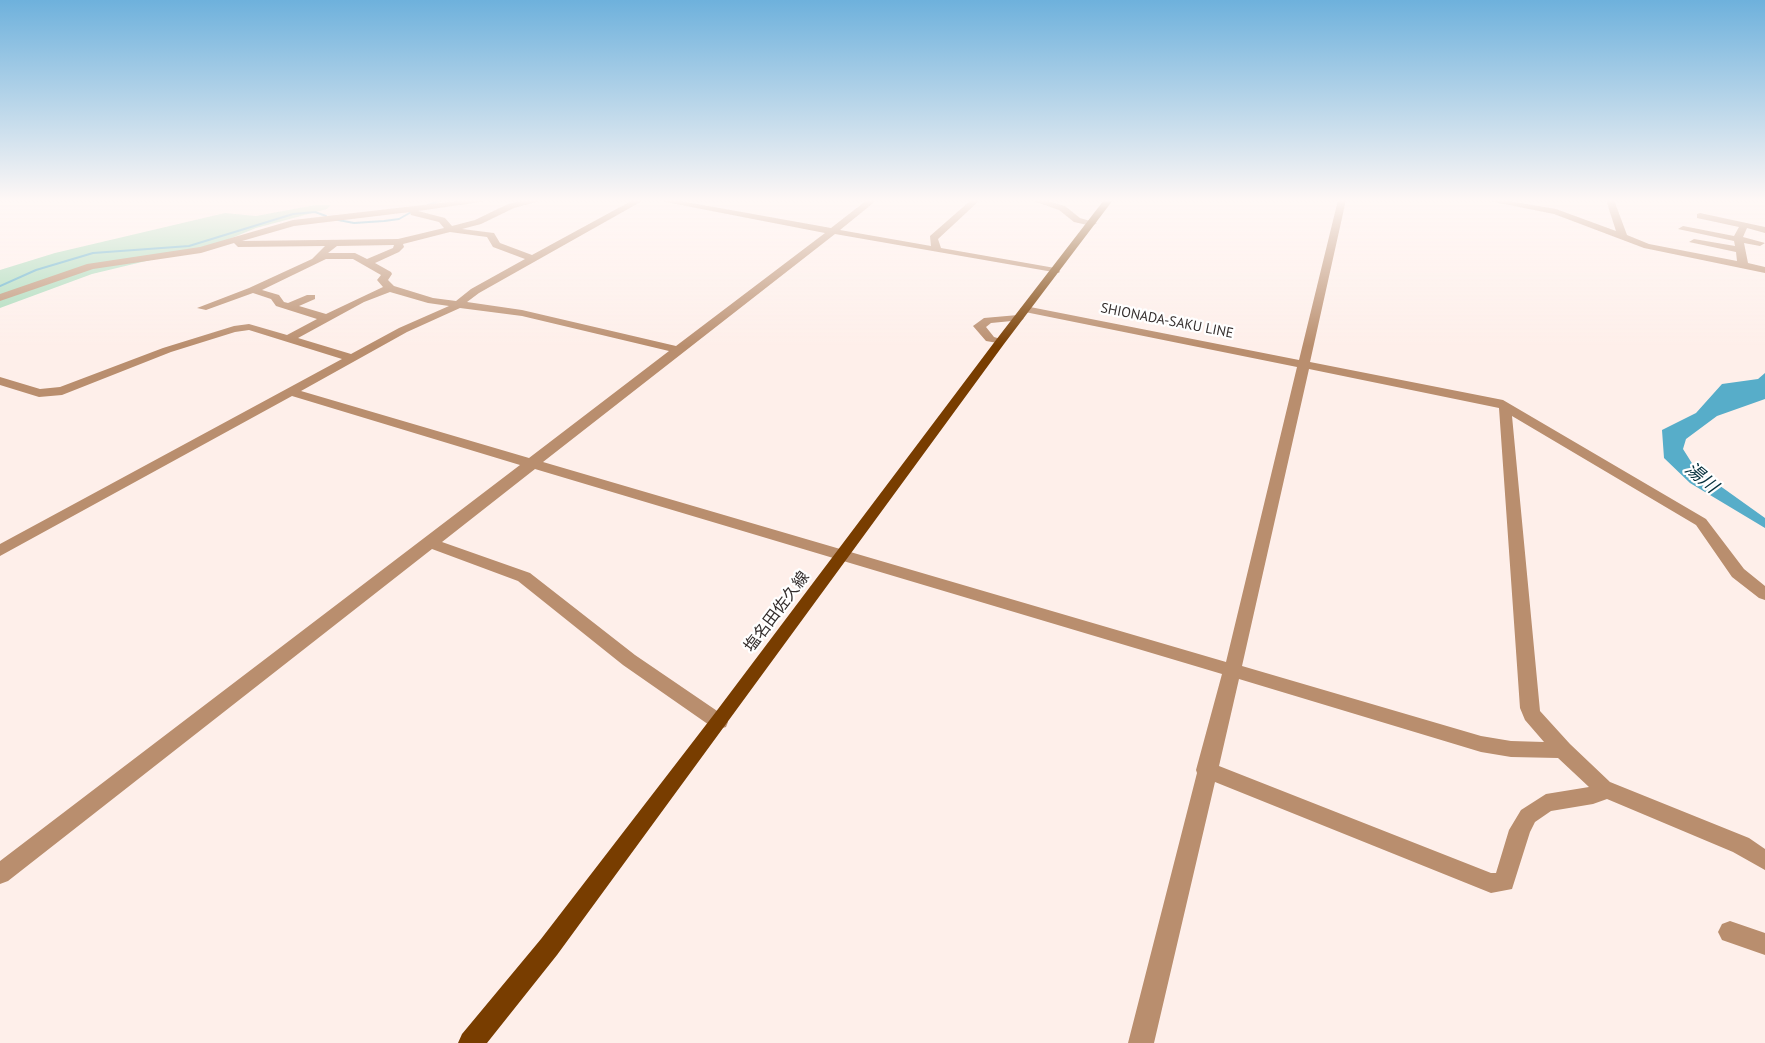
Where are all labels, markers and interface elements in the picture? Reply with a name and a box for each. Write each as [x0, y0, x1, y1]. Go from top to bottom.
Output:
street label: SHIONADA-SAKU LINE [1099, 300, 1235, 342]
water label: 湯川 [1680, 458, 1722, 498]
street label: 塩名田佐久線 [740, 568, 814, 656]

